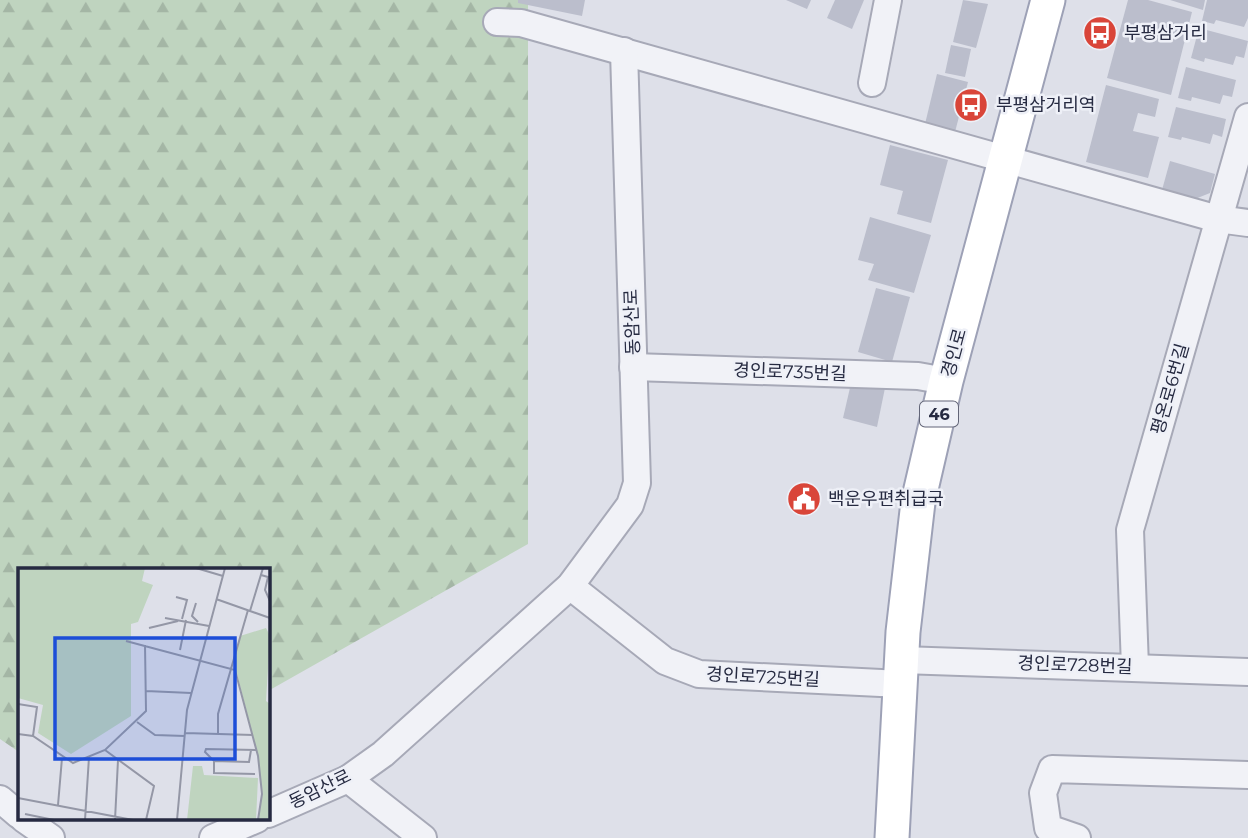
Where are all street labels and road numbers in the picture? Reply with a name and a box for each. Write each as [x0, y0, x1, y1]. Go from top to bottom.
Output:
street label: 동암산로 [620, 289, 644, 355]
street label: 경인로 [937, 326, 971, 380]
street label: 평온로6번길 [1147, 341, 1193, 437]
street label: 경인로735번길 [733, 359, 847, 385]
road number: 46 [920, 402, 958, 426]
street label: 경인로728번길 [1017, 652, 1133, 678]
street label: 경인로725번길 [706, 663, 820, 691]
street label: 동암산로 [285, 765, 355, 813]

